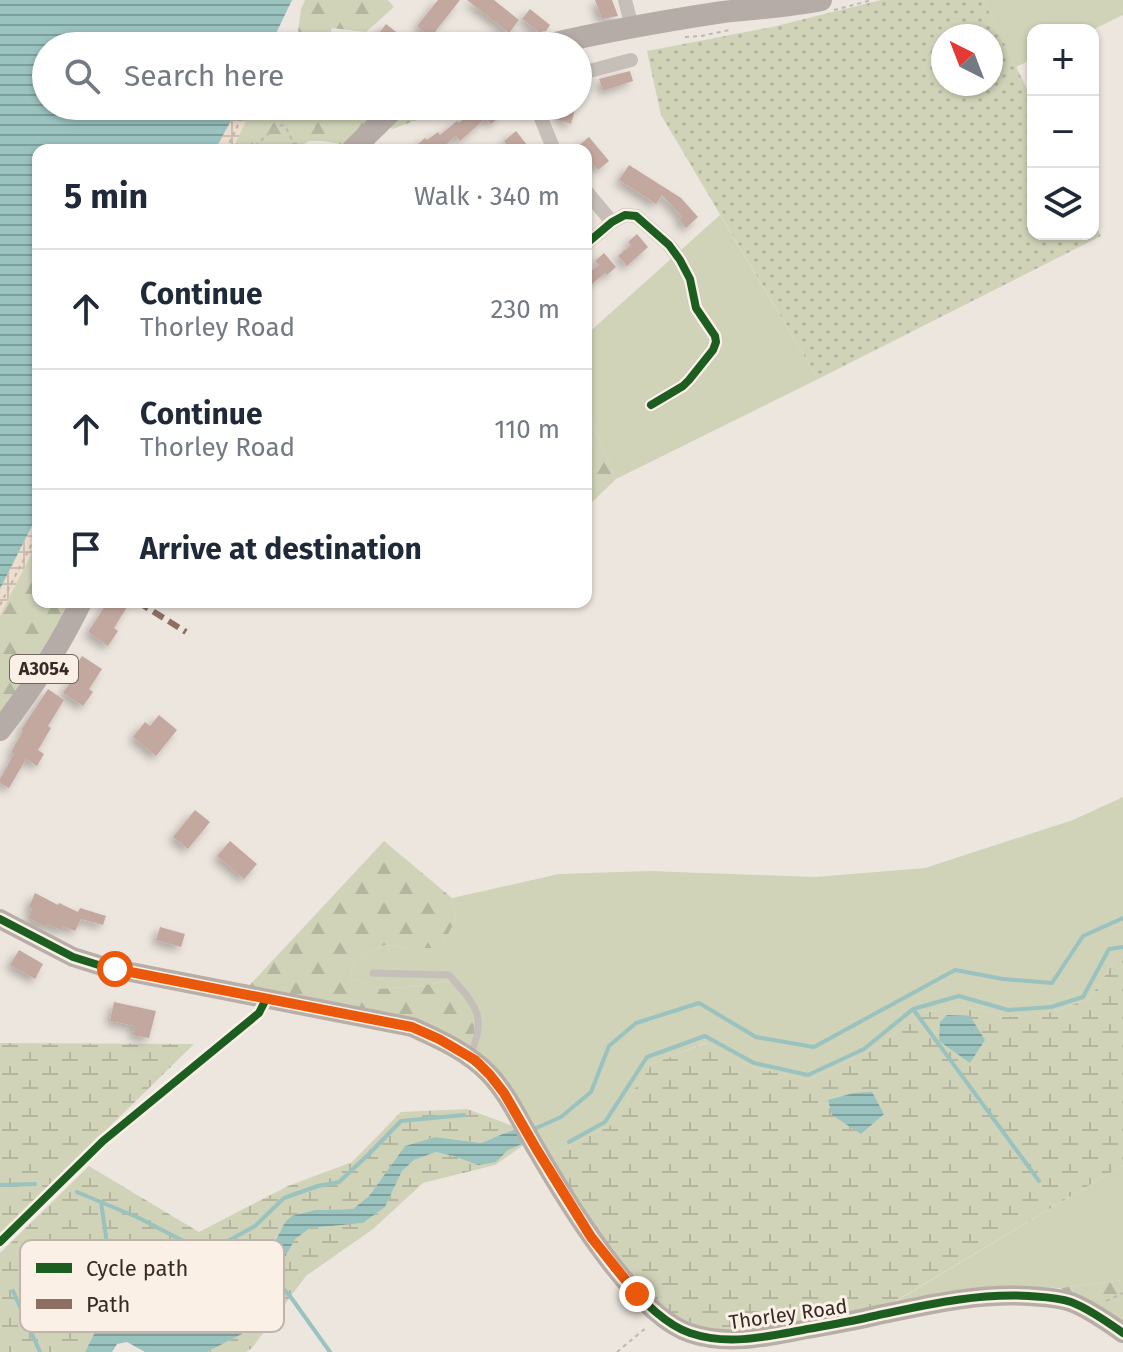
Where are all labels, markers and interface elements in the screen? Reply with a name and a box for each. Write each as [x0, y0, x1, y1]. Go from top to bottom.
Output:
north arrow [931, 24, 1003, 96]
map controls [1027, 24, 1099, 240]
button: + [1027, 24, 1099, 96]
search box [32, 32, 592, 120]
icon: search [60, 54, 104, 98]
text: Search here [124, 58, 284, 94]
button: − [1027, 96, 1099, 168]
button: layers [1027, 168, 1099, 240]
text: 5 min [64, 176, 148, 217]
text: Walk · 340 m [414, 181, 560, 212]
text: Continue [140, 276, 263, 312]
icon: ahead [64, 287, 108, 331]
text: 230 m [491, 294, 560, 325]
text: Thorley Road [140, 312, 295, 343]
text: Continue [140, 396, 263, 432]
icon: ahead [64, 407, 108, 451]
text: 110 m [494, 414, 560, 445]
text: Thorley Road [140, 432, 295, 463]
icon: arrive [64, 527, 108, 571]
text: Arrive at destination [140, 531, 422, 567]
road number: A3054 [10, 655, 78, 683]
route start [97, 951, 133, 987]
legend [20, 1240, 284, 1332]
text: Cycle path [86, 1255, 188, 1282]
route end [619, 1276, 655, 1312]
text: Path [86, 1291, 130, 1318]
street label: Thorley Road [727, 1294, 849, 1334]

